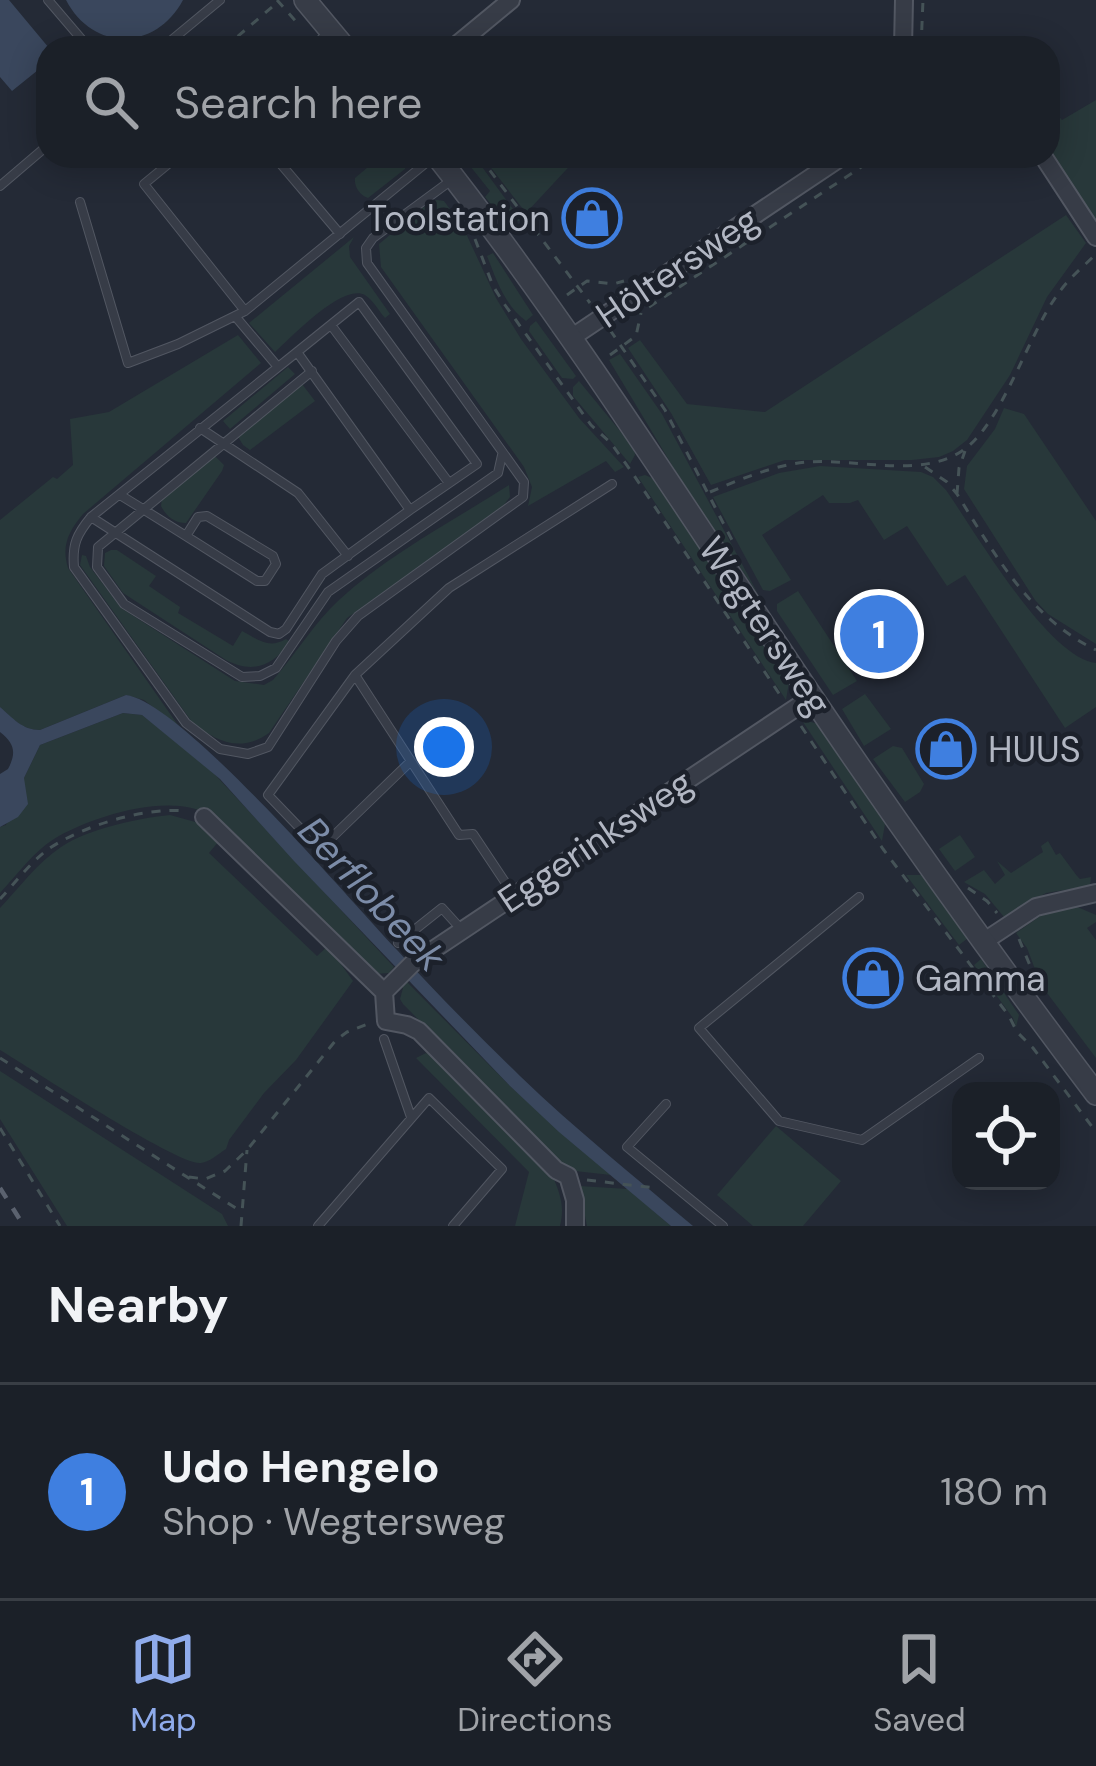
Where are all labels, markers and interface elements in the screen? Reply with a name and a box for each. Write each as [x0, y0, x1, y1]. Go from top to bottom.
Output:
search box [36, 36, 1060, 168]
icon: search [78, 69, 144, 135]
text: Search here [174, 73, 422, 132]
shop icon: Toolstation [561, 187, 623, 249]
place label: Toolstation [367, 195, 550, 242]
street label: Höltersweg [587, 196, 767, 338]
street label: Wegtersweg [688, 528, 842, 724]
pin: 1 [840, 589, 918, 679]
your location [414, 717, 474, 777]
shop icon: HUUS [915, 718, 977, 780]
place label: HUUS [988, 726, 1081, 773]
street label: Eggerinksweg [489, 759, 701, 923]
water label: Berflobeek [287, 806, 457, 982]
shop icon: Gamma [842, 947, 904, 1009]
place label: Gamma [915, 955, 1046, 1002]
map controls [952, 1082, 1060, 1190]
button: locate [952, 1082, 1060, 1190]
text: Nearby [48, 1271, 229, 1338]
text: Udo Hengelo [162, 1437, 440, 1496]
text: 1 [80, 1466, 94, 1517]
text: 180 m [940, 1466, 1048, 1517]
text: Shop · Wegtersweg [162, 1496, 506, 1547]
tab: Map [130, 1626, 197, 1741]
tab: Directions [457, 1626, 613, 1741]
tab: Saved [873, 1626, 966, 1741]

